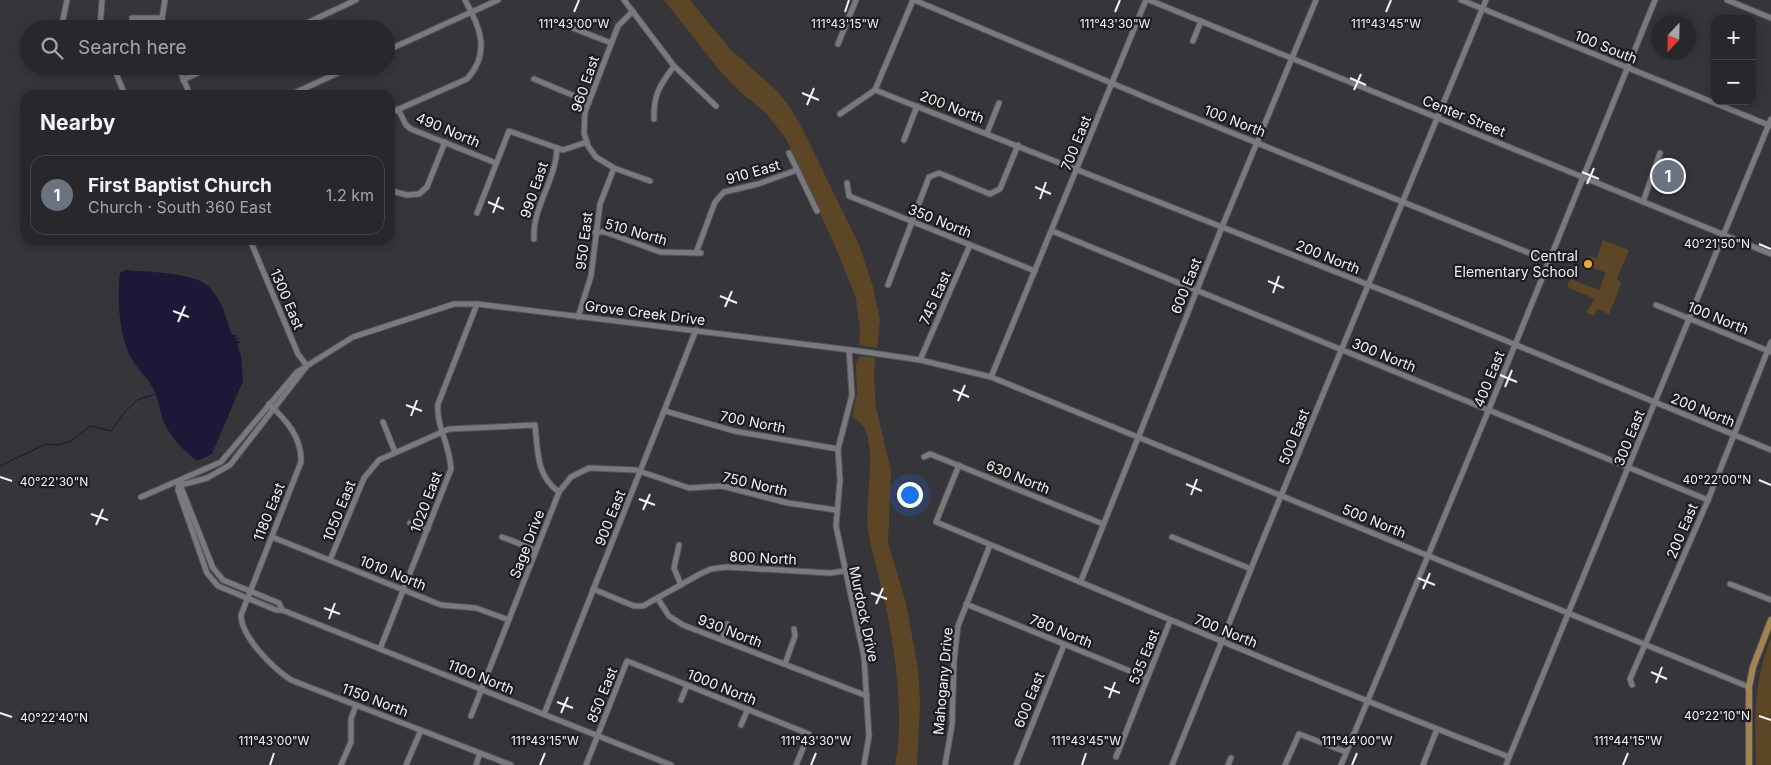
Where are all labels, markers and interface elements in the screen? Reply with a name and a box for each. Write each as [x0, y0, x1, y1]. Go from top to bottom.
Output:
north arrow [1651, 15, 1696, 60]
map controls [1711, 15, 1756, 105]
button: + [1711, 15, 1756, 60]
text: 111°43'00"W [539, 16, 610, 31]
text: 111°43'15"W [811, 16, 879, 31]
text: 111°43'30"W [1080, 16, 1151, 31]
text: 111°43'45"W [1351, 16, 1421, 31]
search box [20, 20, 395, 75]
street label: 100 South [1572, 26, 1640, 67]
icon: search [38, 34, 66, 62]
text: Search here [78, 36, 187, 59]
street label: 960 East [567, 53, 602, 114]
button: − [1711, 60, 1756, 105]
street label: 200 North [918, 87, 987, 127]
street label: Center Street [1420, 91, 1509, 140]
street label: 100 North [1202, 101, 1268, 140]
street label: 490 North [414, 108, 483, 151]
text: Nearby [40, 110, 115, 135]
street label: 700 East [1057, 113, 1094, 173]
street label: 910 East [724, 156, 782, 187]
pin: 1 [1652, 157, 1684, 195]
street label: 990 East [516, 159, 551, 220]
text: First Baptist Church [88, 174, 272, 197]
text: 1 [54, 185, 60, 205]
text: 1.2 km [326, 185, 374, 205]
text: Church · South 360 East [88, 197, 272, 217]
street label: 350 North [906, 200, 975, 241]
street label: 950 East [572, 211, 596, 271]
street label: 510 North [603, 214, 669, 249]
street label: 200 North [1294, 236, 1363, 277]
text: 40°21'50"N [1684, 236, 1750, 251]
place label: Central Elementary School [1454, 247, 1578, 280]
street label: 600 East [1167, 255, 1205, 316]
marker: Central Elementary School [1582, 258, 1594, 270]
street label: 1300 East [267, 266, 308, 332]
street label: 745 East [915, 268, 954, 327]
street label: Grove Creek Drive [584, 297, 706, 328]
street label: 100 North [1685, 298, 1751, 338]
street label: 300 North [1350, 334, 1419, 375]
street label: 400 East [1470, 348, 1508, 409]
street label: 200 North [1669, 389, 1738, 430]
street label: 500 East [1275, 406, 1313, 467]
street label: 700 North [719, 407, 787, 436]
street label: 300 East [1610, 407, 1648, 468]
street label: 630 North [984, 456, 1053, 497]
street label: 1020 East [406, 468, 445, 535]
street label: 750 North [721, 468, 789, 499]
text: 40°22'00"N [1683, 472, 1751, 487]
text: 40°22'30"N [20, 474, 88, 489]
street label: 1050 East [319, 478, 359, 544]
street label: 1180 East [249, 480, 288, 543]
your location [897, 482, 923, 508]
street label: 900 East [591, 487, 629, 548]
street label: 500 North [1340, 500, 1409, 541]
street label: 200 East [1662, 500, 1701, 561]
street label: Sage Drive [506, 507, 547, 581]
street label: 800 North [729, 547, 797, 568]
street label: 1010 North [357, 551, 429, 594]
street label: Murdock Drive [846, 565, 883, 663]
street label: 780 North [1027, 610, 1095, 651]
street label: 700 North [1192, 610, 1260, 651]
street label: 930 North [696, 611, 765, 651]
street label: Mahogany Drive [929, 626, 956, 736]
street label: 535 East [1125, 626, 1162, 687]
street label: 1100 North [445, 655, 517, 698]
street label: 850 East [583, 664, 620, 725]
street label: 1000 North [685, 665, 759, 708]
street label: 600 East [1010, 669, 1048, 730]
street label: 1150 North [339, 679, 411, 720]
text: 40°22'10"N [1684, 708, 1750, 723]
text: 40°22'40"N [20, 710, 88, 725]
text: 111°43'00"W [239, 733, 310, 748]
text: 111°43'15"W [511, 733, 579, 748]
text: 111°43'30"W [781, 733, 852, 748]
text: 111°43'45"W [1051, 733, 1121, 748]
text: 111°44'00"W [1321, 733, 1393, 748]
text: 111°44'15"W [1594, 733, 1662, 748]

